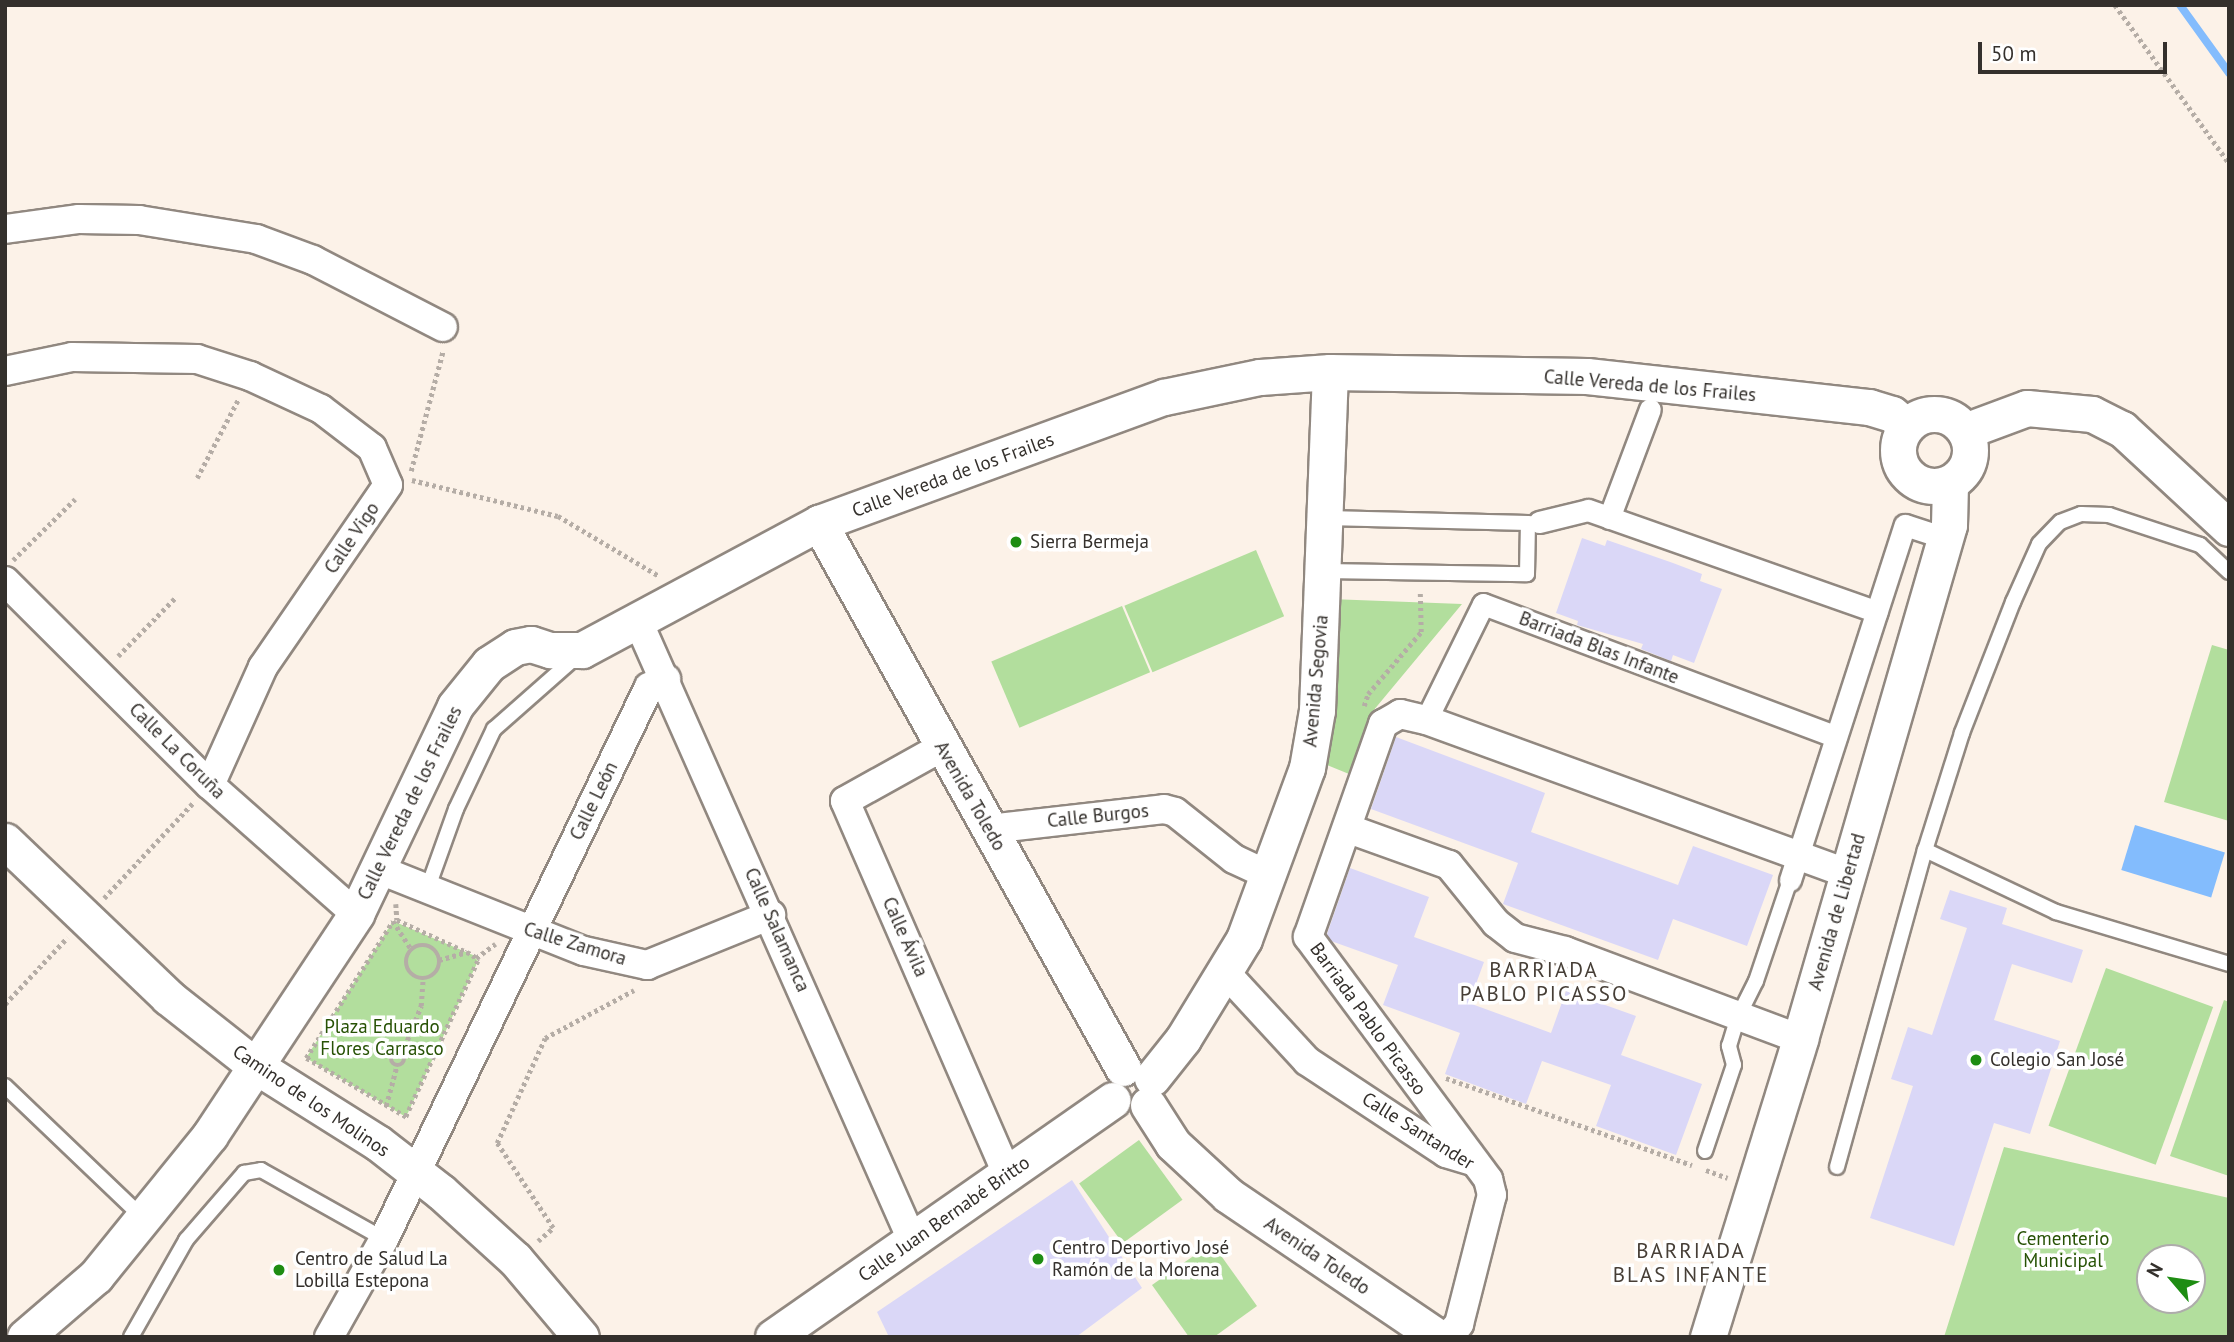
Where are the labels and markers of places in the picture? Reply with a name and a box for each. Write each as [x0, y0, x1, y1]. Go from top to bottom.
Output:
place label: Sierra Bermeja [1030, 531, 1149, 553]
marker: Sierra Bermeja [1008, 534, 1024, 550]
place label: Colegio San José [1990, 1049, 2124, 1071]
marker: Colegio San José [1968, 1052, 1984, 1068]
place label: Centro Deportivo José Ramón de la Morena [1052, 1237, 1229, 1281]
place label: Centro de Salud La Lobilla Estepona [295, 1248, 448, 1292]
marker: Centro Deportivo José Ramón de la Morena [1030, 1251, 1046, 1267]
marker: Centro de Salud La Lobilla Estepona [269, 1260, 289, 1280]

